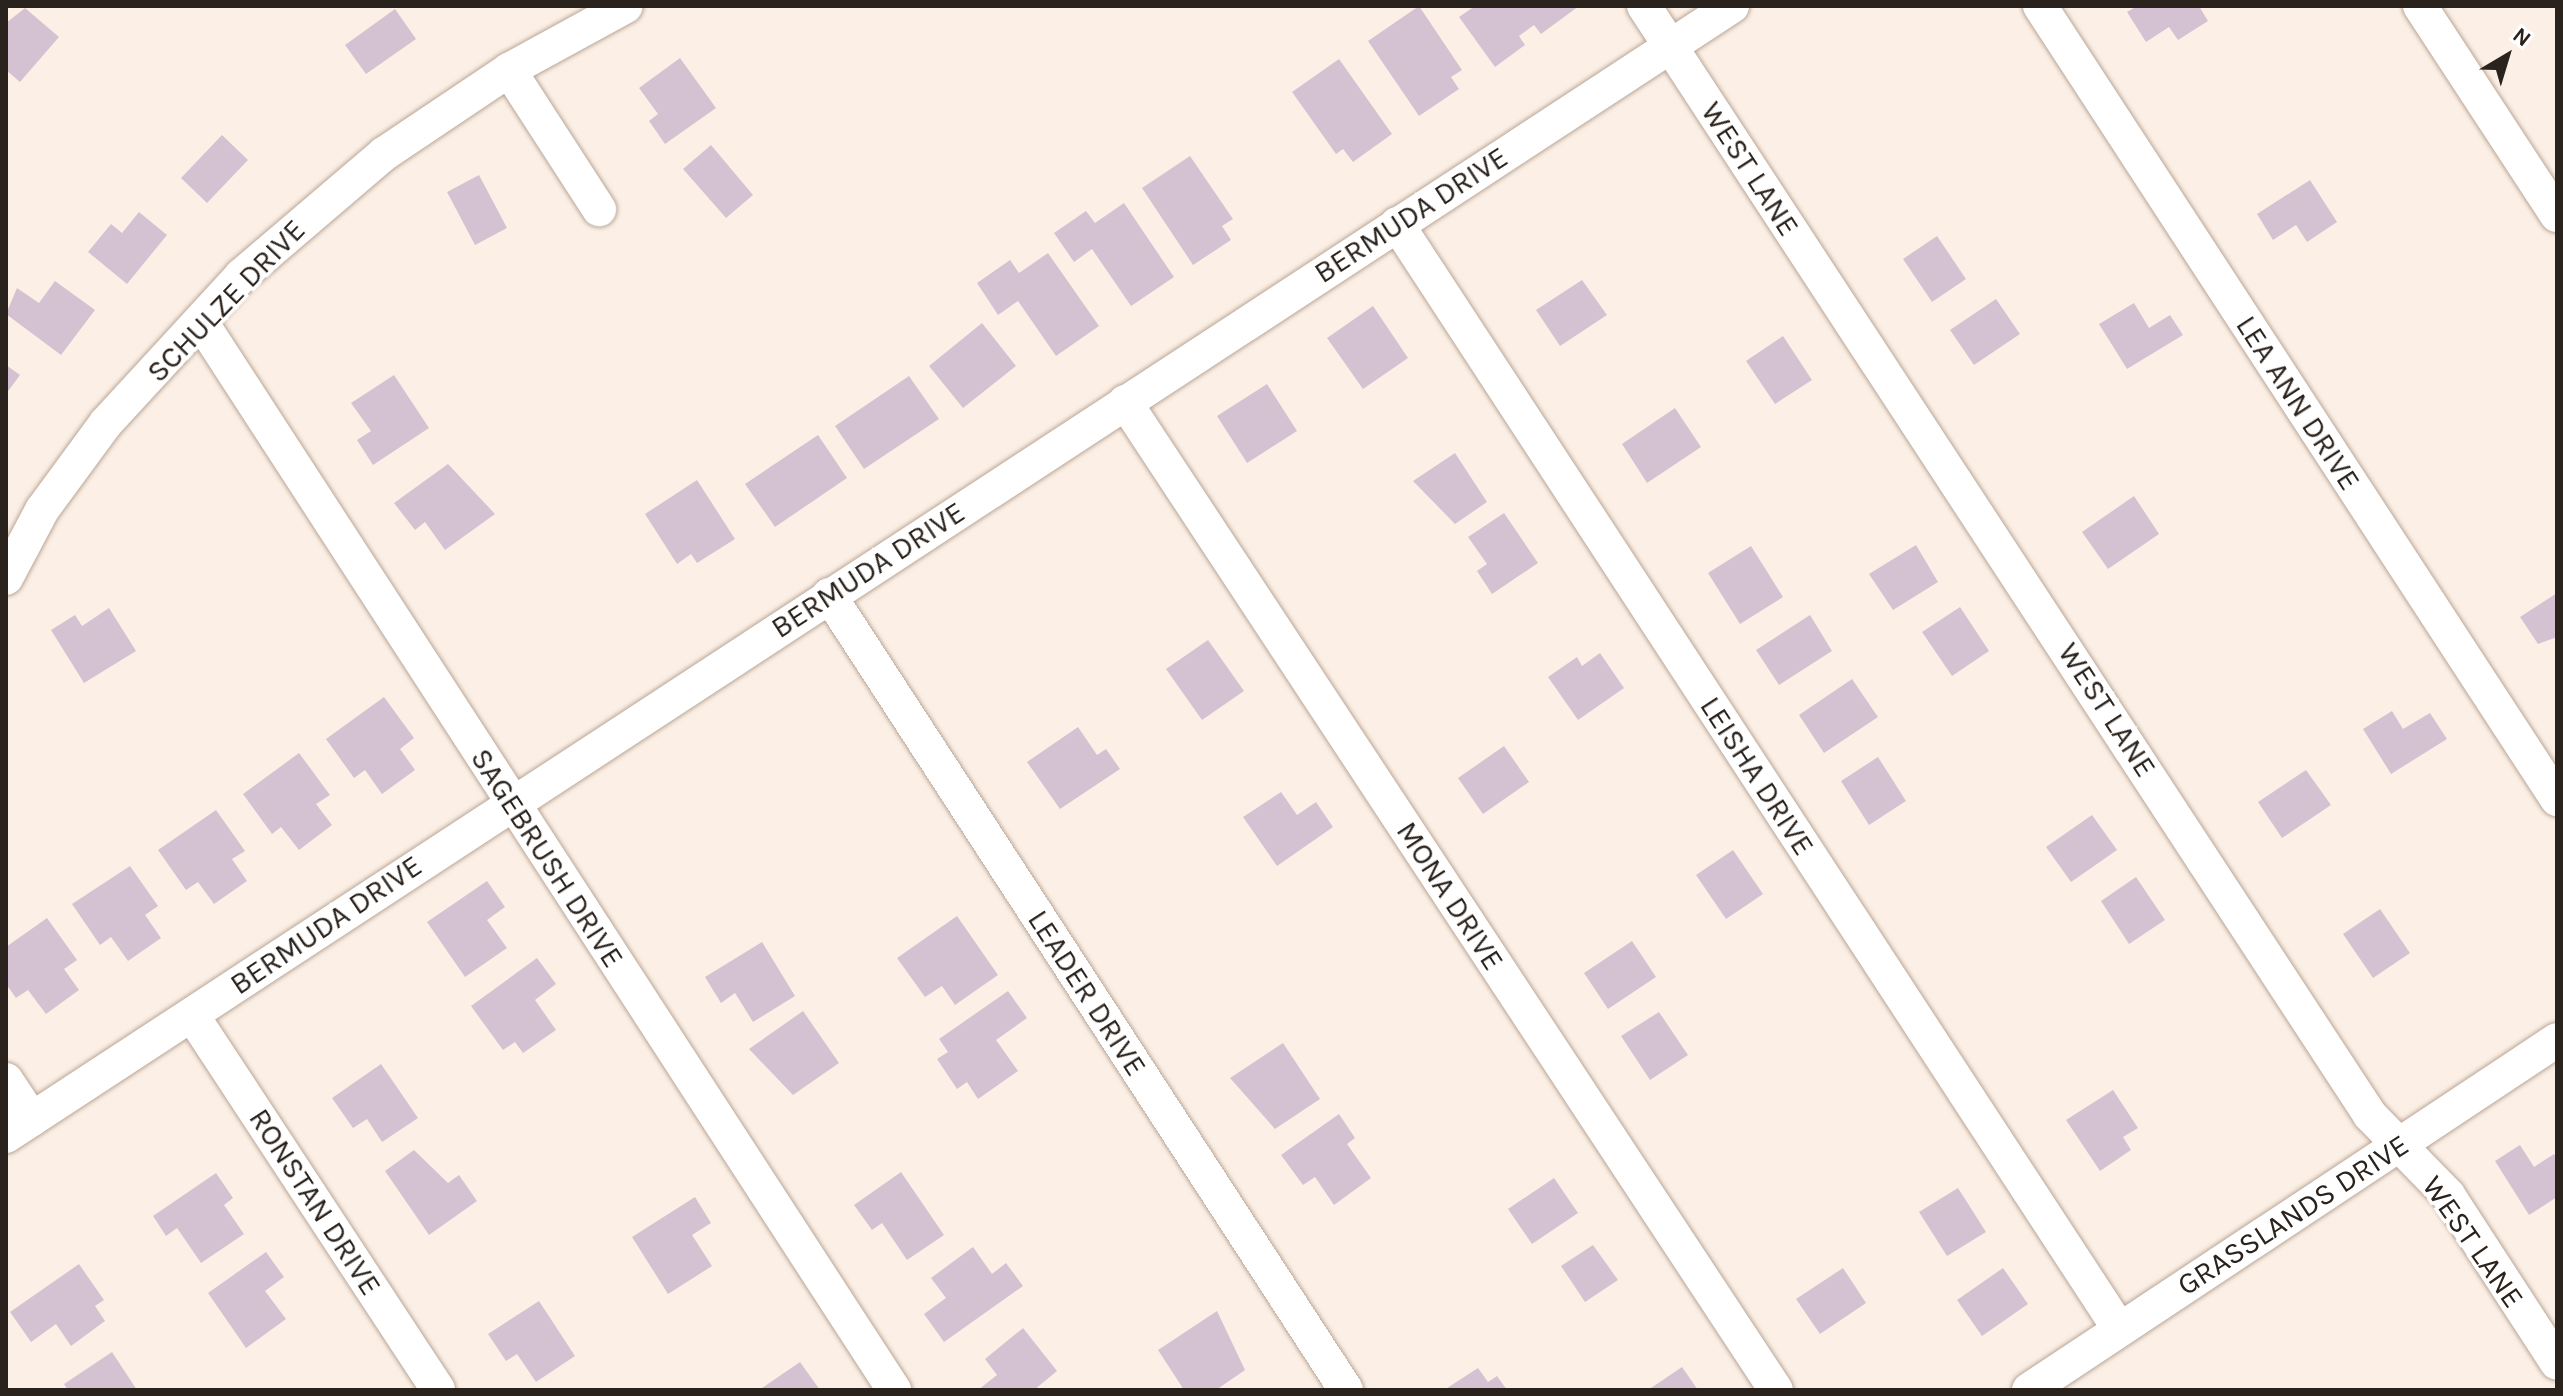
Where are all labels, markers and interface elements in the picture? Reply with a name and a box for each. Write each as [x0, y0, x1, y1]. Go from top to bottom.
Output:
north arrow [2467, 16, 2547, 96]
text: N [2508, 22, 2536, 52]
street label: WEST LANE [1693, 95, 1807, 243]
street label: BERMUDA DRIVE [1308, 139, 1514, 291]
street label: SCHULZE DRIVE [139, 212, 313, 390]
street label: LEA ANN DRIVE [2228, 309, 2368, 497]
street label: BERMUDA DRIVE [765, 494, 971, 646]
street label: WEST LANE [2050, 636, 2164, 784]
street label: LEISHA DRIVE [1692, 690, 1822, 862]
street label: SAGEBRUSH DRIVE [463, 742, 631, 974]
street label: MONA DRIVE [1389, 815, 1511, 977]
street label: BERMUDA DRIVE [223, 848, 429, 1002]
street label: LEADER DRIVE [1020, 903, 1154, 1083]
street label: RONSTAN DRIVE [241, 1102, 389, 1302]
street label: GRASSLANDS DRIVE [2171, 1127, 2415, 1303]
street label: WEST LANE [2414, 1169, 2532, 1315]

